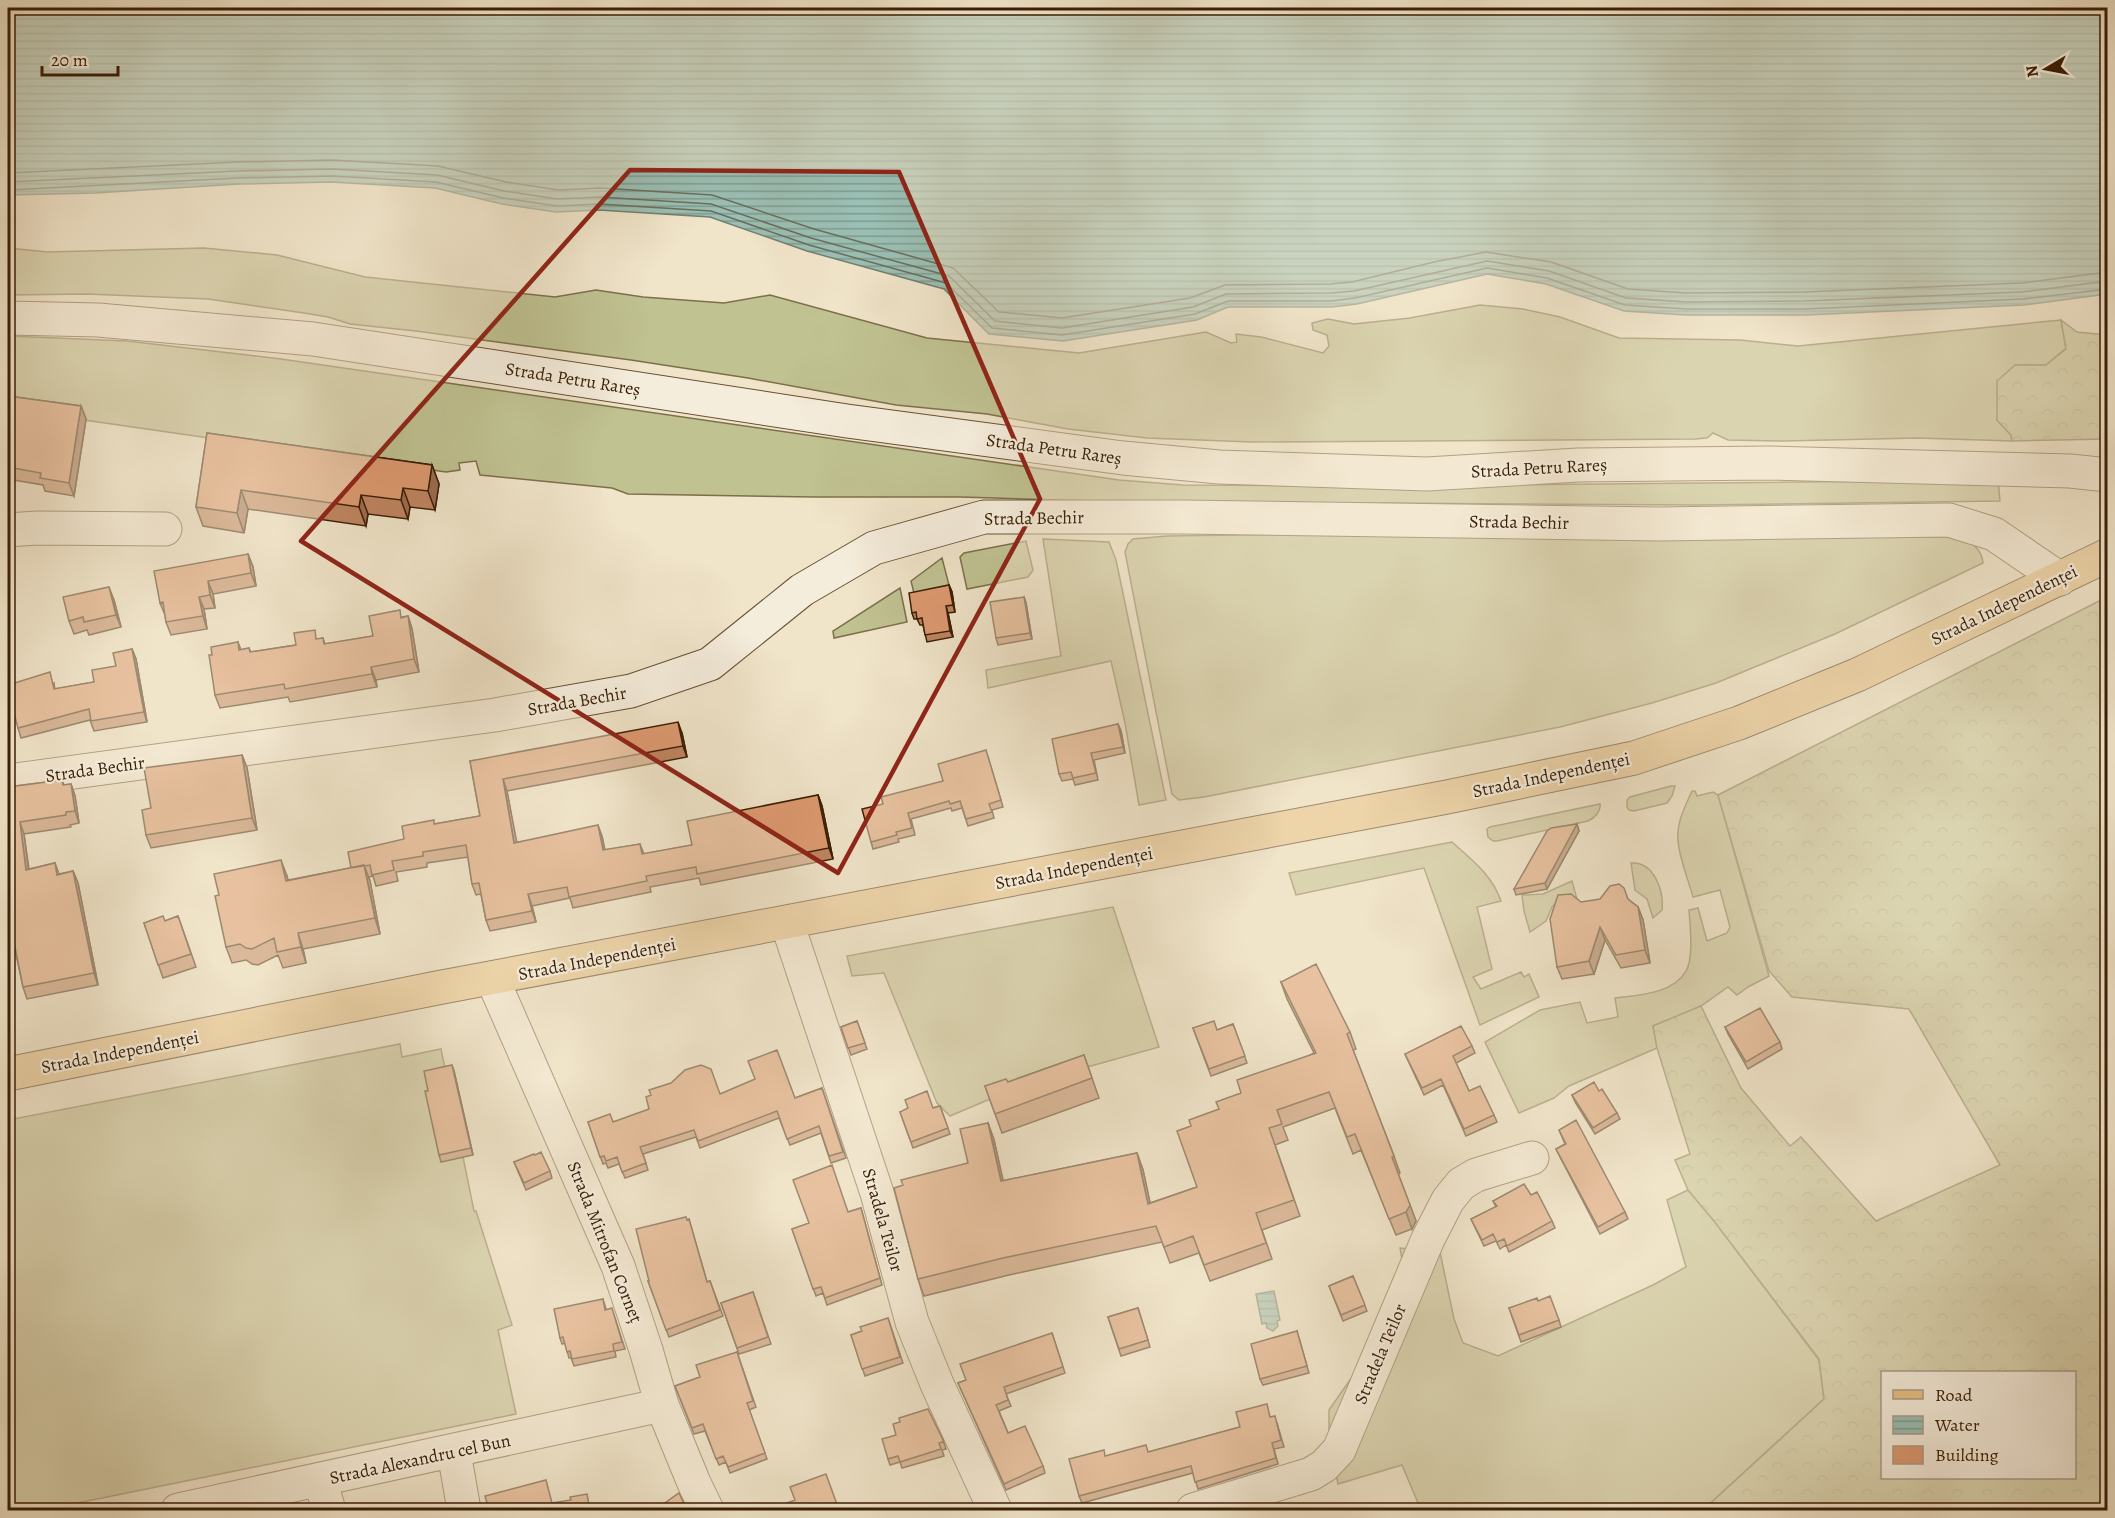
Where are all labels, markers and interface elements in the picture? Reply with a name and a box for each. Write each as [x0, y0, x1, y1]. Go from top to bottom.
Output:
scale bar [42, 39, 118, 77]
north arrow [2016, 39, 2076, 99]
text: 20 m [51, 48, 88, 72]
text: N [2020, 63, 2044, 79]
street label: Strada Petru Rareș [504, 356, 642, 402]
street label: Strada Petru Rareș [985, 428, 1123, 470]
street label: Strada Petru Rareș [1470, 452, 1608, 484]
street label: Strada Bechir [984, 505, 1084, 531]
street label: Strada Bechir [1469, 509, 1569, 535]
street label: Strada Independenței [1927, 559, 2081, 651]
street label: Strada Bechir [526, 680, 628, 722]
street label: Strada Independenței [1470, 747, 1632, 803]
street label: Strada Bechir [44, 750, 146, 788]
street label: Strada Independenței [993, 841, 1155, 895]
street label: Strada Independenței [516, 932, 678, 986]
street label: Strada Independenței [39, 1025, 201, 1079]
street label: Strada Mitrofan Corneț [562, 1158, 648, 1326]
street label: Stradela Teilor [857, 1165, 909, 1275]
street label: Stradela Teilor [1348, 1300, 1412, 1408]
legend [1881, 1371, 2076, 1479]
text: Road [1935, 1383, 1973, 1407]
text: Water [1934, 1413, 1980, 1437]
street label: Strada Alexandru cel Bun [327, 1428, 513, 1490]
text: Building [1935, 1443, 1999, 1467]

